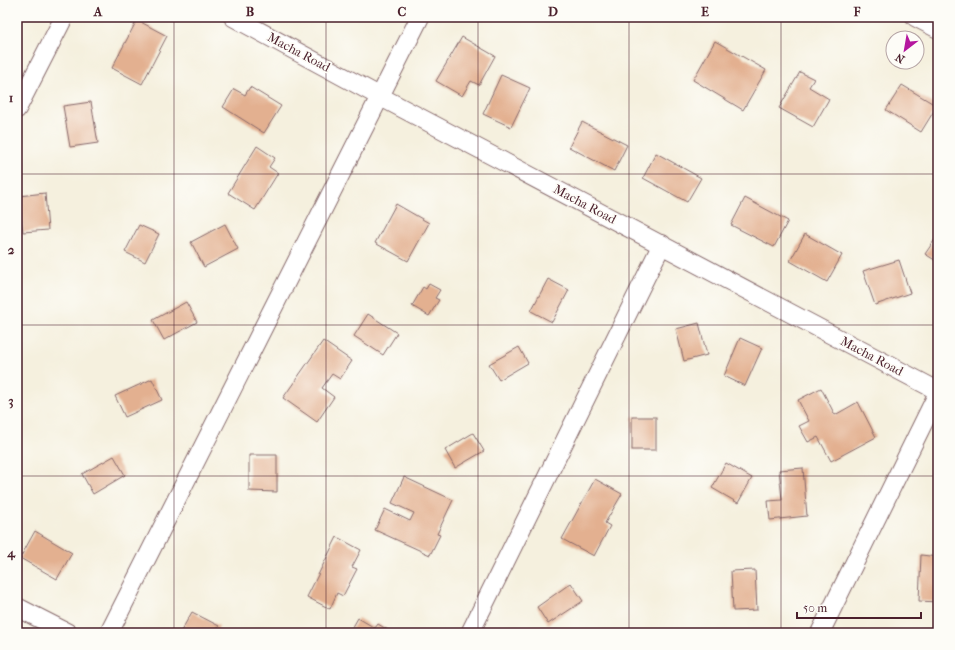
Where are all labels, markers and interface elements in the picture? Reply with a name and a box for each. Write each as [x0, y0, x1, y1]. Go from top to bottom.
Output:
text: A [93, 4, 103, 19]
text: B [246, 4, 255, 19]
text: C [398, 4, 407, 19]
text: D [548, 4, 558, 19]
text: E [701, 4, 709, 19]
text: F [853, 4, 861, 19]
street label: Macha Road [265, 29, 334, 75]
north arrow [885, 30, 925, 70]
text: N [893, 50, 907, 66]
text: 1 [9, 90, 14, 105]
street label: Macha Road [551, 181, 620, 227]
text: 2 [8, 242, 15, 257]
street label: Macha Road [838, 333, 907, 379]
text: 3 [8, 393, 14, 409]
text: 4 [6, 545, 16, 561]
scale bar [797, 594, 921, 620]
text: 50 m [803, 601, 827, 615]

